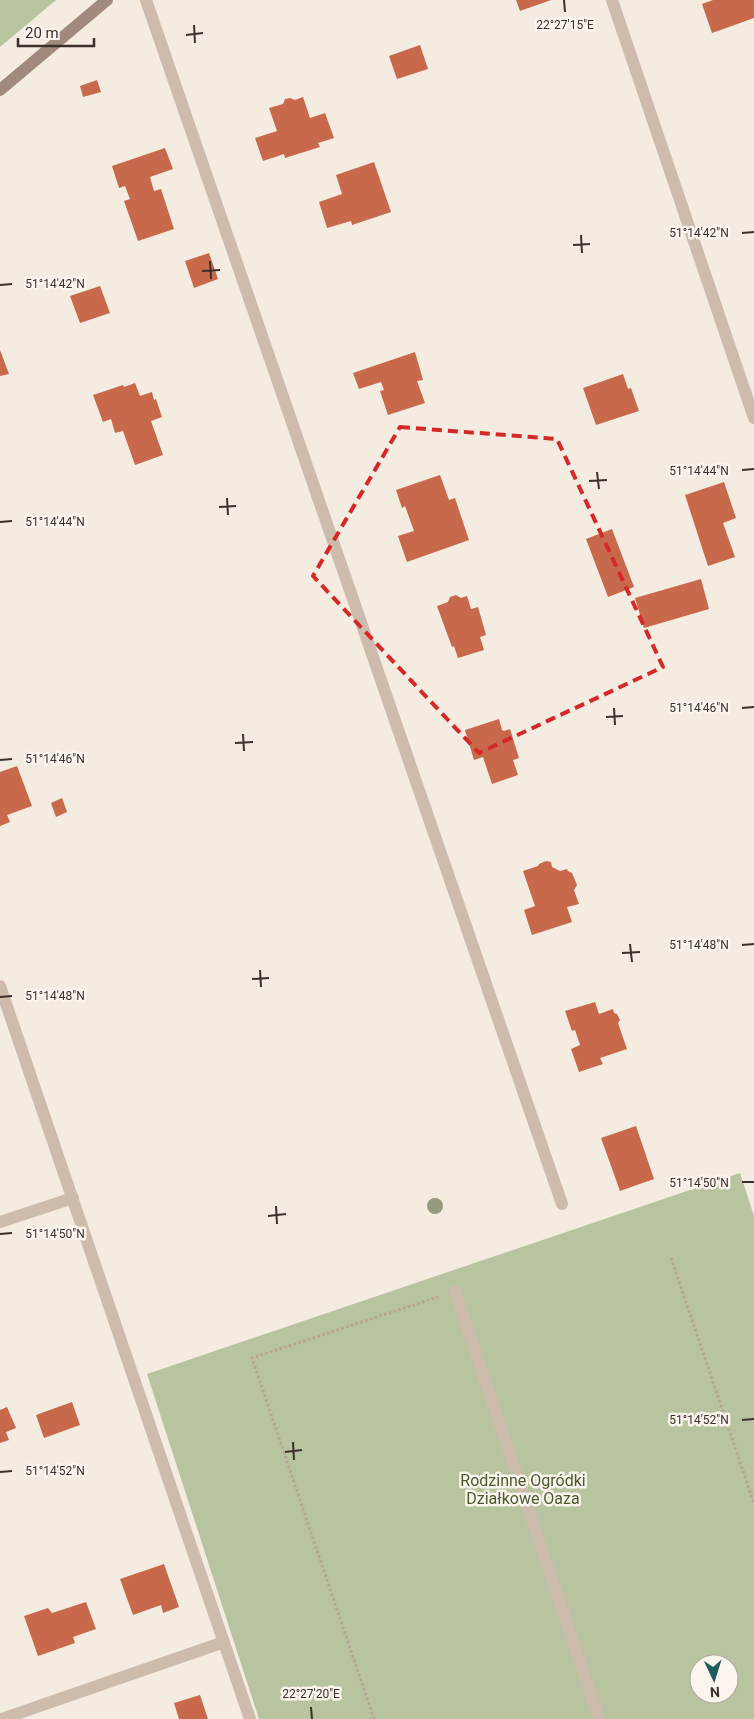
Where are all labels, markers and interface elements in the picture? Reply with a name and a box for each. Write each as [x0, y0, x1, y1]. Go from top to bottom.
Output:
scale bar [18, 15, 94, 47]
text: 22°27'15"E [536, 18, 594, 32]
text: 20 m [25, 24, 59, 42]
text: 51°14'42"N [669, 226, 729, 240]
text: 51°14'42"N [25, 277, 85, 291]
text: 51°14'44"N [669, 464, 729, 478]
text: 51°14'44"N [25, 515, 85, 529]
text: 51°14'46"N [669, 701, 729, 715]
text: 51°14'46"N [25, 752, 85, 766]
text: 51°14'48"N [669, 938, 729, 952]
text: 51°14'48"N [25, 989, 85, 1003]
text: 51°14'50"N [669, 1176, 729, 1190]
text: 51°14'50"N [25, 1227, 85, 1241]
text: 51°14'52"N [669, 1413, 729, 1427]
text: 51°14'52"N [25, 1464, 85, 1478]
park label: Rodzinne Ogródki Działkowe Oaza [460, 1471, 586, 1508]
north arrow [689, 1654, 739, 1704]
text: N [709, 1684, 720, 1700]
text: 22°27'20"E [282, 1687, 340, 1701]

